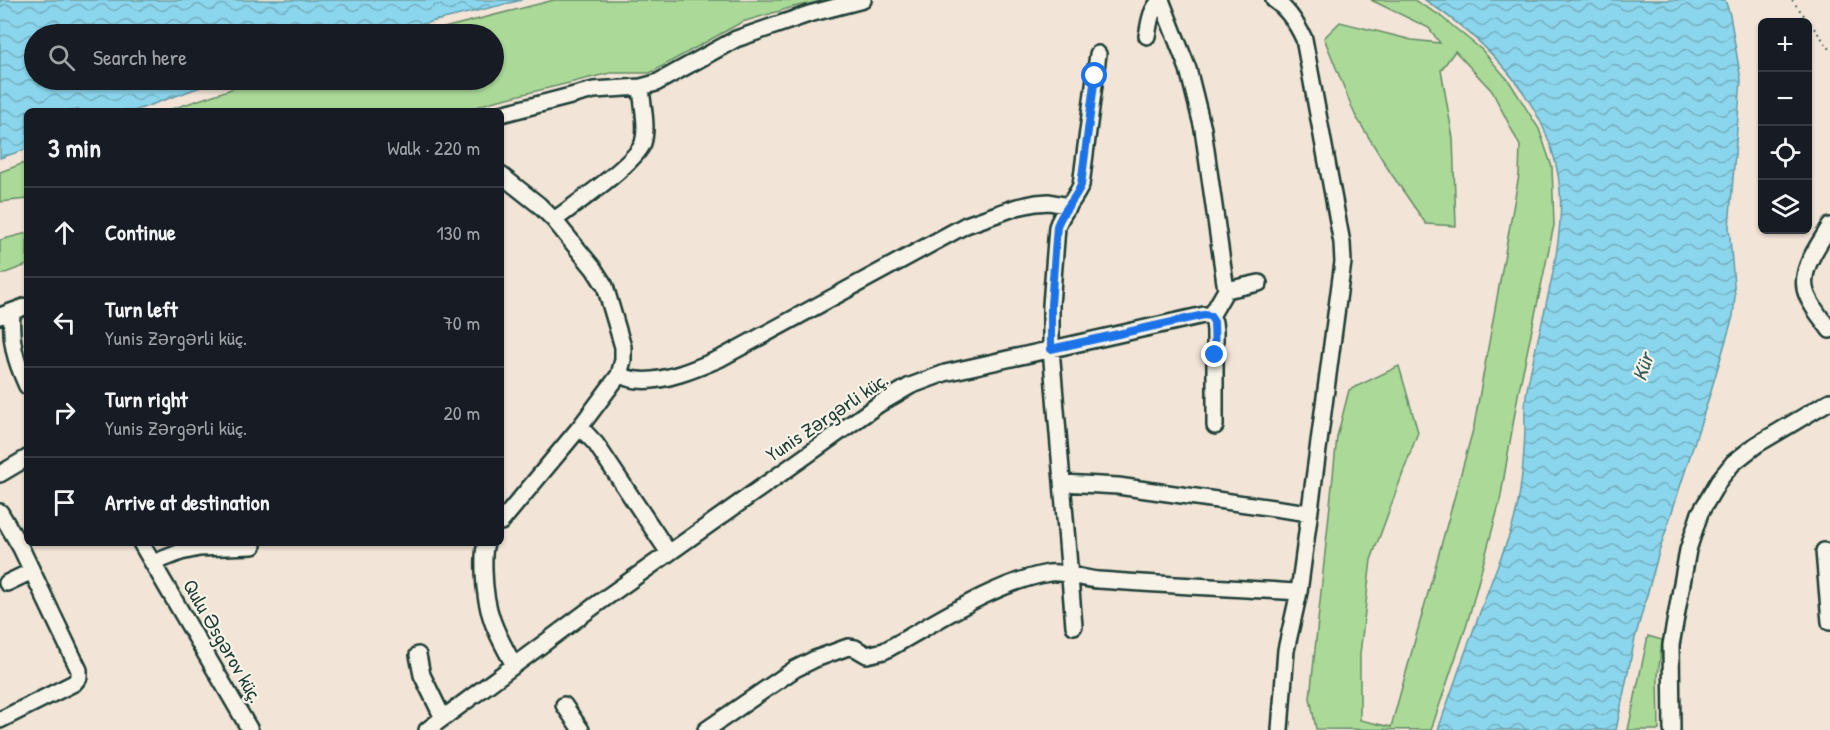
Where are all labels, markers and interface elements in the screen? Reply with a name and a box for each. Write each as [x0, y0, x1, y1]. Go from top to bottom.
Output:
map controls [1758, 18, 1812, 234]
button: + [1758, 18, 1812, 72]
search box [24, 24, 504, 90]
icon: search [45, 41, 78, 74]
text: Search here [93, 42, 187, 72]
route start [1081, 62, 1107, 88]
button: − [1758, 72, 1812, 126]
button: locate [1758, 126, 1812, 180]
text: 3 min [48, 130, 101, 165]
text: Walk · 220 m [387, 134, 480, 161]
button: layers [1758, 180, 1812, 234]
icon: ahead [48, 216, 81, 249]
text: Continue [105, 217, 176, 247]
text: 130 m [437, 219, 480, 246]
text: Turn left [105, 294, 178, 324]
icon: left [48, 306, 81, 339]
text: 70 m [443, 309, 480, 336]
text: Yunis Zərgərli küç. [105, 324, 247, 351]
route end [1201, 341, 1227, 367]
water label: Kür [1624, 347, 1661, 384]
street label: Yunis Zərgərli küç. [760, 366, 893, 468]
text: Turn right [105, 384, 188, 414]
icon: right [48, 396, 81, 429]
text: 20 m [443, 399, 480, 426]
text: Yunis Zərgərli küç. [105, 414, 247, 441]
icon: arrive [48, 486, 81, 519]
text: Arrive at destination [105, 487, 270, 517]
street label: Qulu Əsgərov küç. [177, 574, 270, 707]

